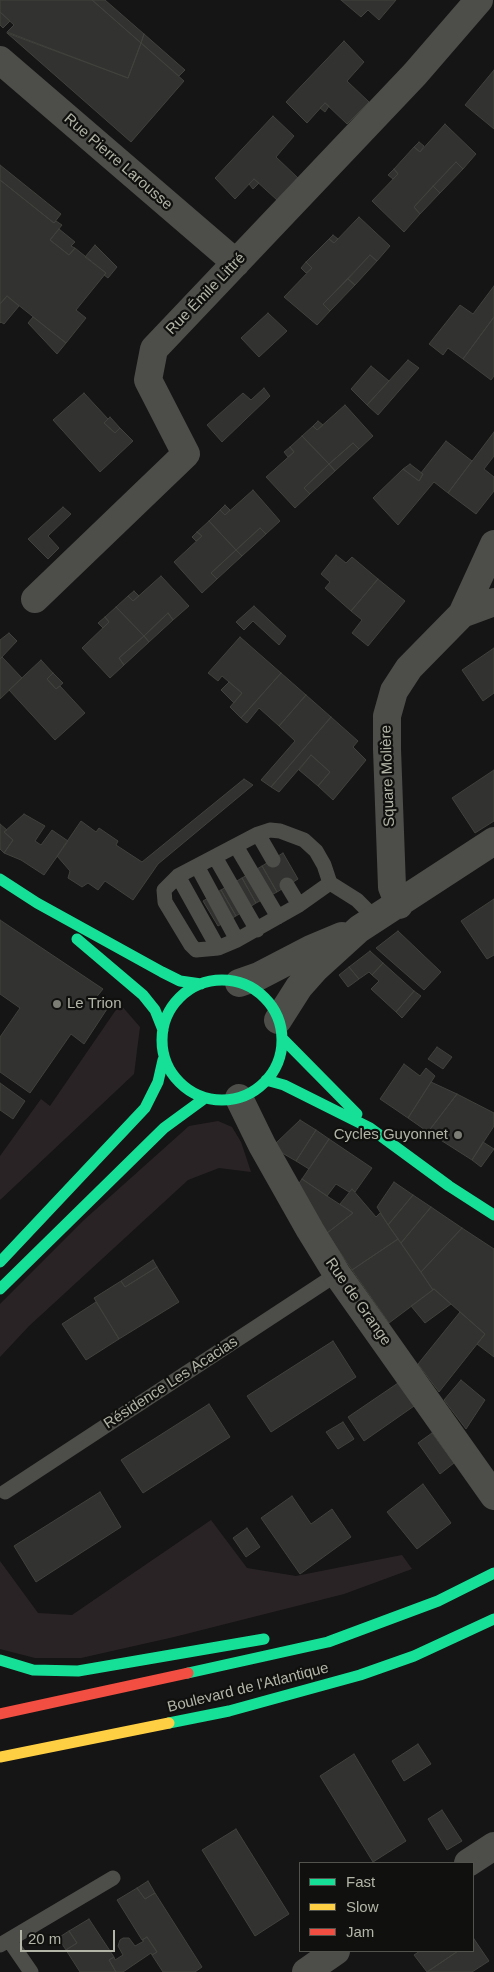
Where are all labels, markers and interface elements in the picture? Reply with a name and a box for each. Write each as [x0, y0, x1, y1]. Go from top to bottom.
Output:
street label: Rue Pierre Larousse [60, 110, 176, 214]
street label: Rue Émile Littré [162, 249, 250, 339]
street label: Square Molière [377, 725, 399, 827]
place label: Le Trion [67, 995, 121, 1013]
marker: Le Trion [51, 998, 63, 1010]
place label: Cycles Guyonnet [334, 1126, 448, 1144]
marker: Cycles Guyonnet [452, 1129, 464, 1141]
street label: Rue de Grange [321, 1255, 395, 1349]
street label: Résidence Les Acacias [101, 1333, 241, 1433]
street label: Boulevard de l'Atlantique [166, 1659, 330, 1717]
legend [299, 1862, 474, 1952]
text: Fast [346, 1873, 375, 1890]
text: Slow [346, 1898, 379, 1915]
scale bar [22, 1920, 118, 1952]
text: Jam [346, 1923, 374, 1940]
text: 20 m [28, 1930, 61, 1947]

